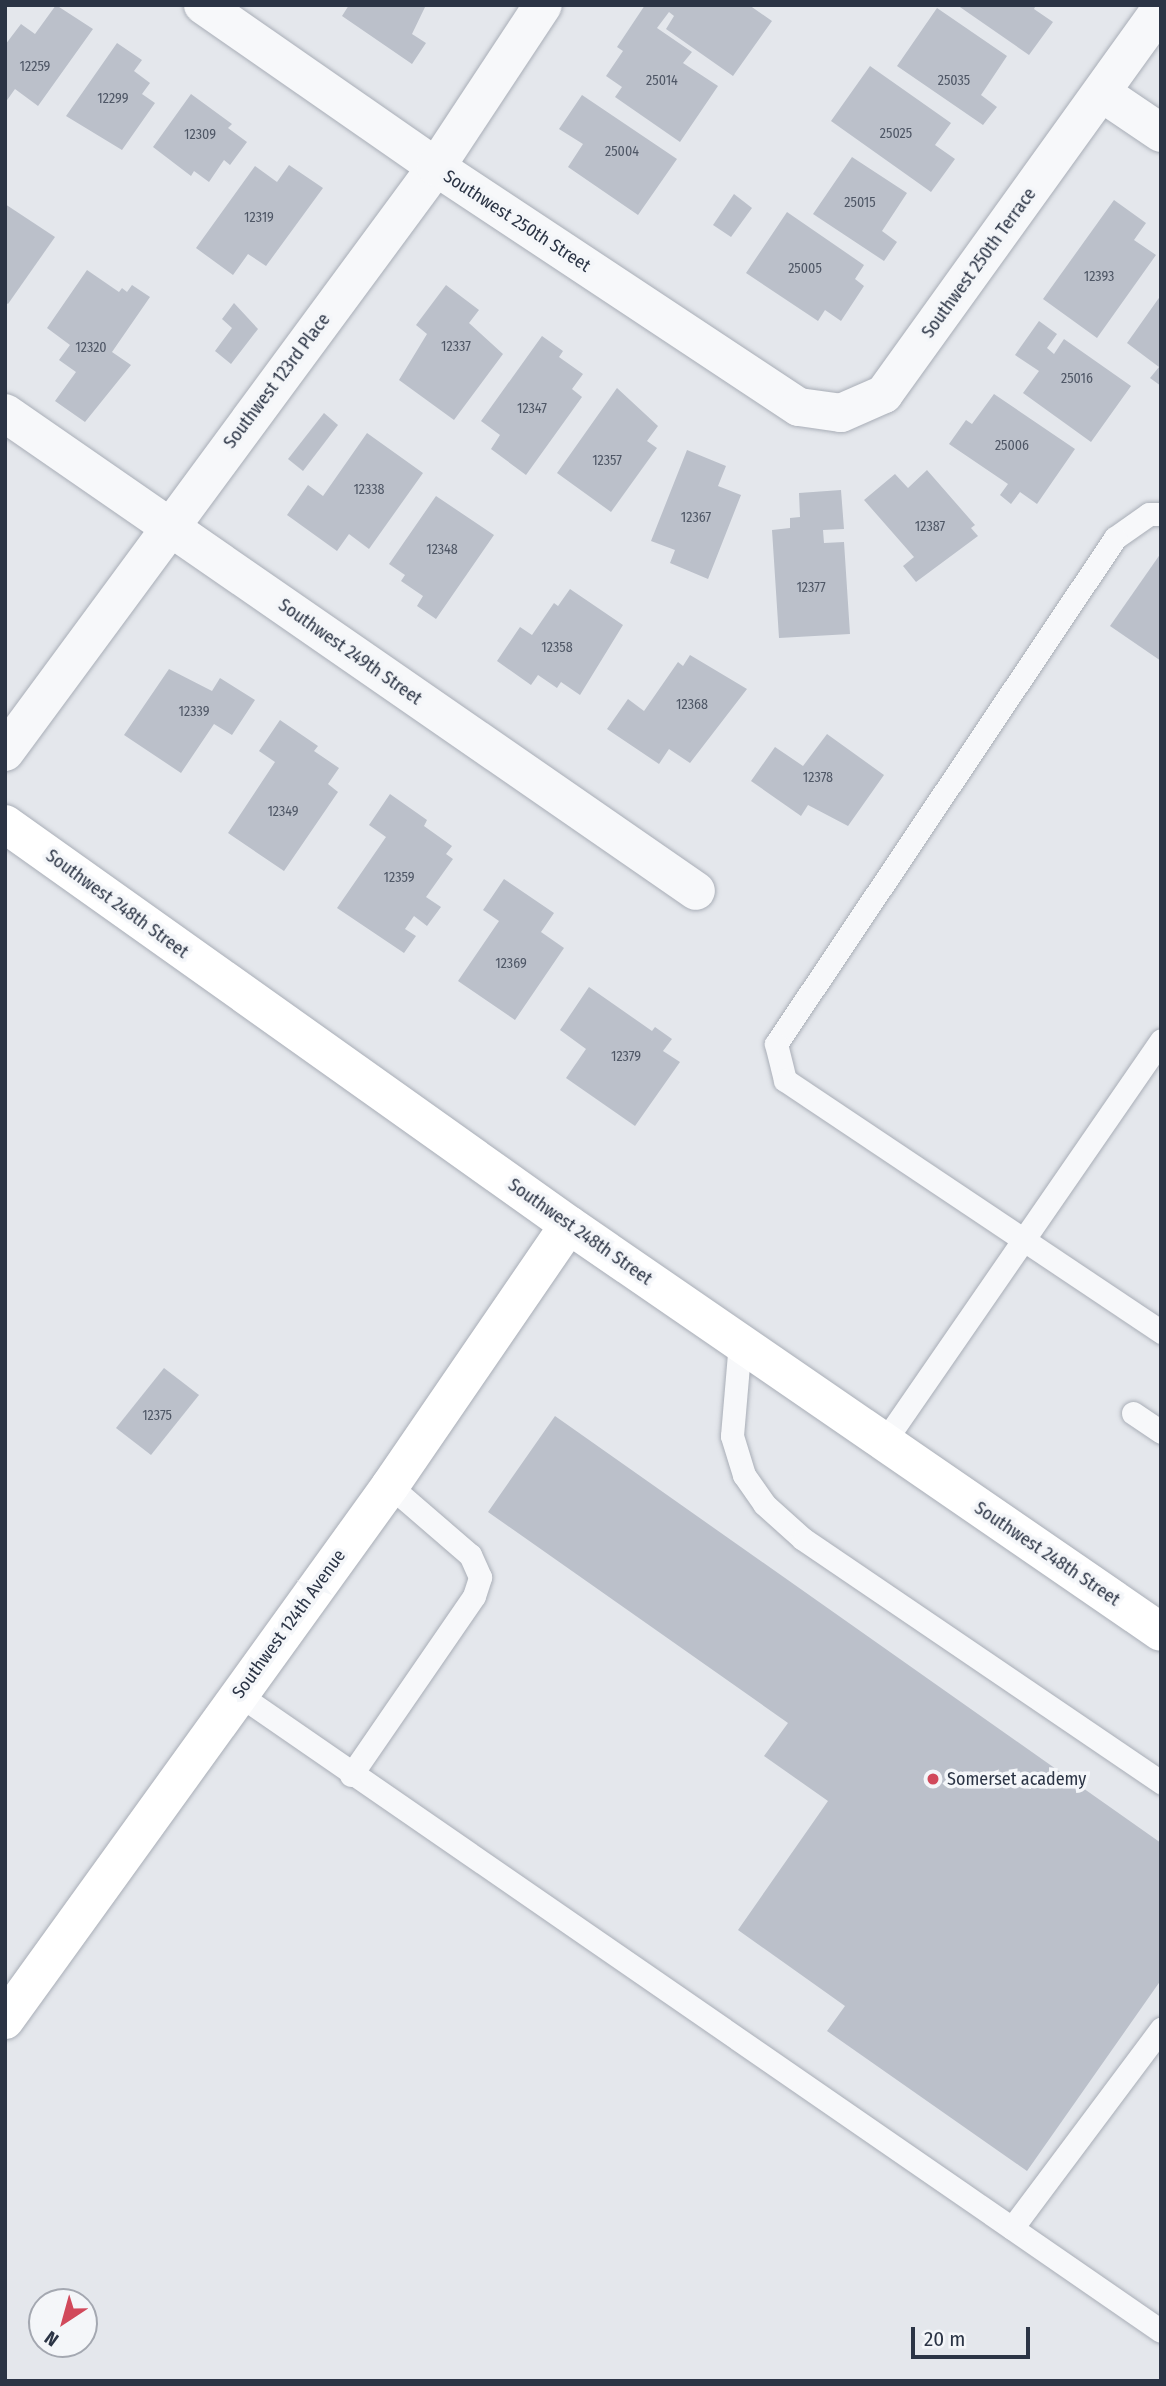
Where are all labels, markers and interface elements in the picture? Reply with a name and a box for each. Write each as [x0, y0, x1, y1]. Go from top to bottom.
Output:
house number: 12259 [20, 59, 50, 75]
house number: 25014 [646, 73, 678, 89]
house number: 25035 [938, 73, 970, 89]
house number: 12299 [97, 91, 129, 107]
house number: 25025 [880, 126, 912, 142]
house number: 12309 [184, 127, 216, 143]
house number: 25004 [605, 144, 639, 160]
street label: Southwest 250th Street [439, 165, 595, 277]
street label: Southwest 250th Terrace [917, 184, 1041, 342]
house number: 25015 [844, 195, 876, 211]
house number: 12319 [244, 210, 274, 226]
house number: 25005 [788, 261, 822, 277]
house number: 12393 [1084, 269, 1114, 285]
street label: Southwest 123rd Place [219, 309, 335, 453]
house number: 12337 [441, 339, 471, 355]
house number: 12320 [75, 340, 107, 356]
house number: 25016 [1061, 371, 1093, 387]
house number: 12347 [517, 401, 547, 417]
house number: 25006 [995, 438, 1029, 454]
house number: 12357 [592, 453, 622, 469]
house number: 12338 [353, 482, 385, 498]
house number: 12367 [681, 510, 711, 526]
house number: 12387 [915, 519, 945, 535]
house number: 12348 [426, 542, 458, 558]
house number: 12377 [796, 580, 826, 596]
street label: Southwest 249th Street [274, 594, 426, 710]
house number: 12358 [541, 640, 573, 656]
house number: 12368 [676, 697, 708, 713]
house number: 12339 [179, 704, 209, 720]
house number: 12378 [803, 770, 833, 786]
house number: 12349 [267, 804, 299, 820]
street label: Southwest 248th Street [42, 845, 192, 963]
house number: 12359 [384, 870, 414, 886]
house number: 12369 [495, 956, 527, 972]
house number: 12379 [611, 1049, 641, 1065]
street label: Southwest 248th Street [504, 1174, 656, 1290]
house number: 12375 [142, 1408, 172, 1424]
street label: Southwest 248th Street [970, 1497, 1124, 1611]
street label: Southwest 124th Avenue [228, 1545, 350, 1703]
place label: Somerset academy [947, 1768, 1086, 1790]
marker: Somerset academy [925, 1771, 941, 1787]
north arrow [28, 2288, 98, 2358]
scale bar [914, 2312, 1033, 2356]
text: N [40, 2326, 63, 2351]
text: 20 m [924, 2326, 965, 2352]

